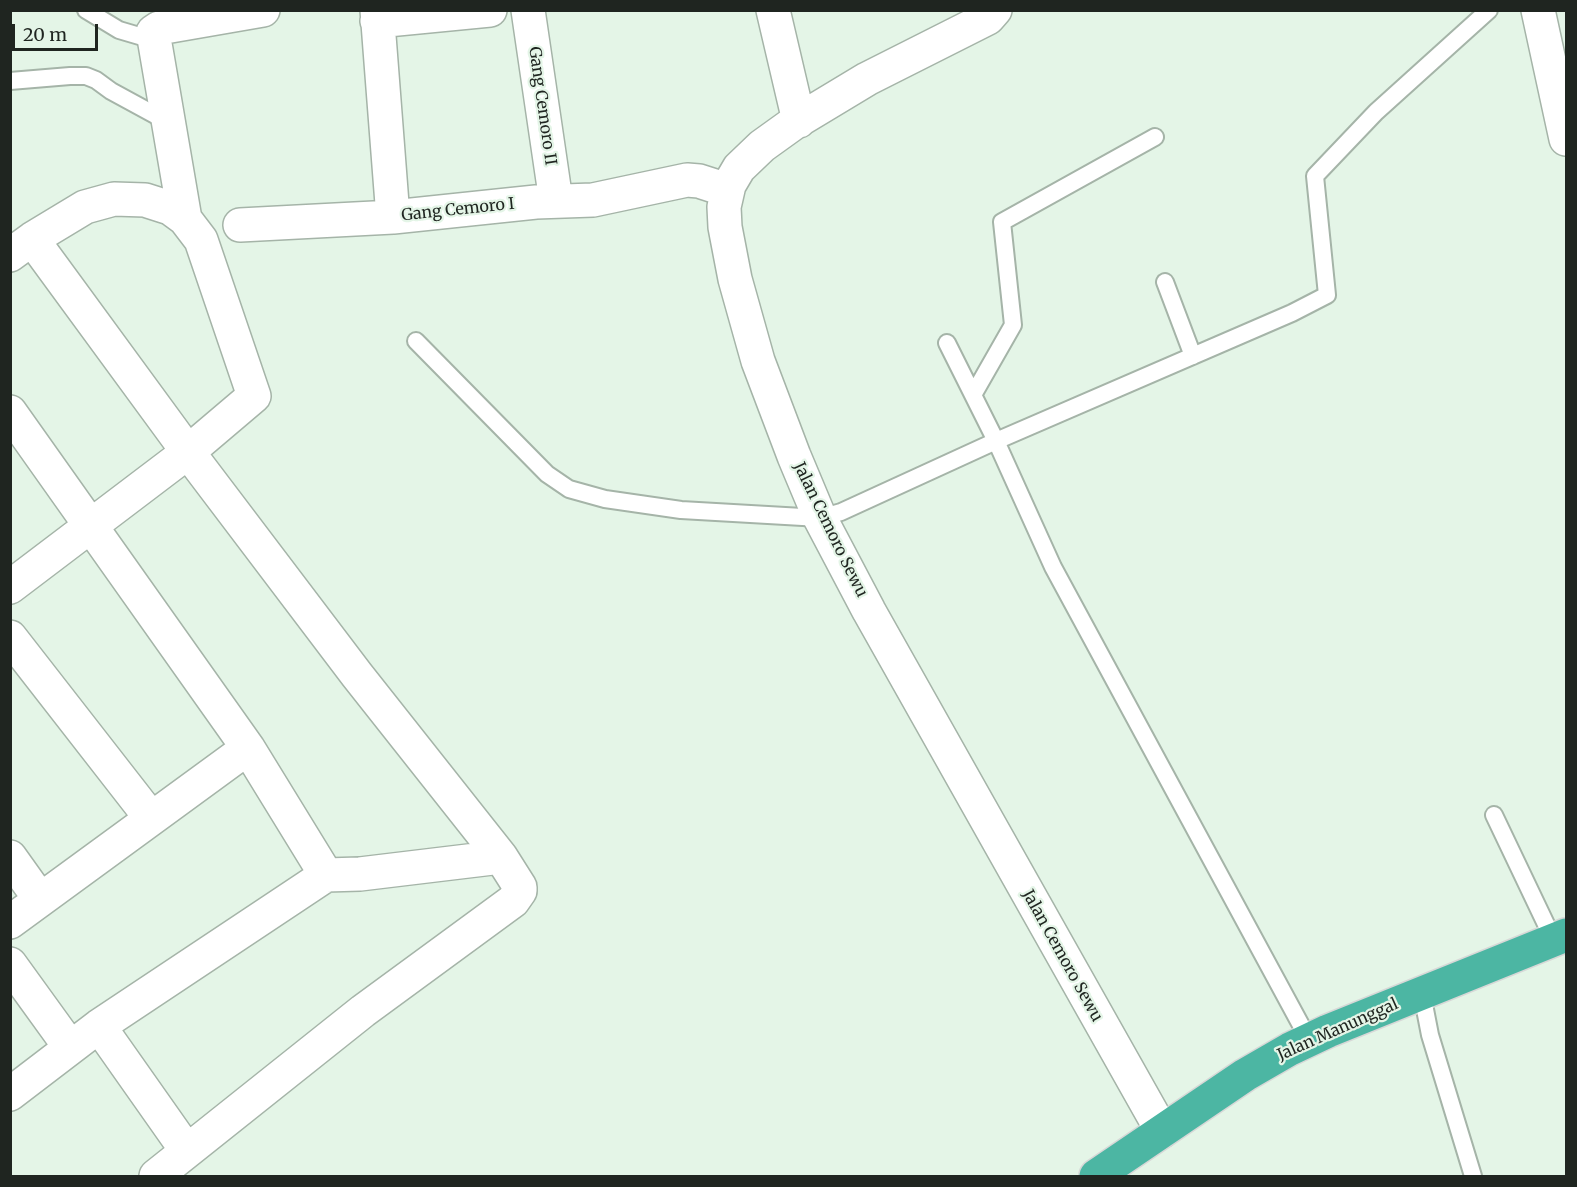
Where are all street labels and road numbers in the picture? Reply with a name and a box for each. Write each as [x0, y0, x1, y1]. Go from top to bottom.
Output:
street label: Gang Cemoro II [524, 45, 560, 167]
street label: Gang Cemoro I [401, 195, 515, 225]
street label: Jalan Cemoro Sewu [789, 459, 871, 601]
street label: Jalan Cemoro Sewu [1018, 887, 1106, 1025]
street label: Jalan Manunggal [1275, 995, 1401, 1065]

